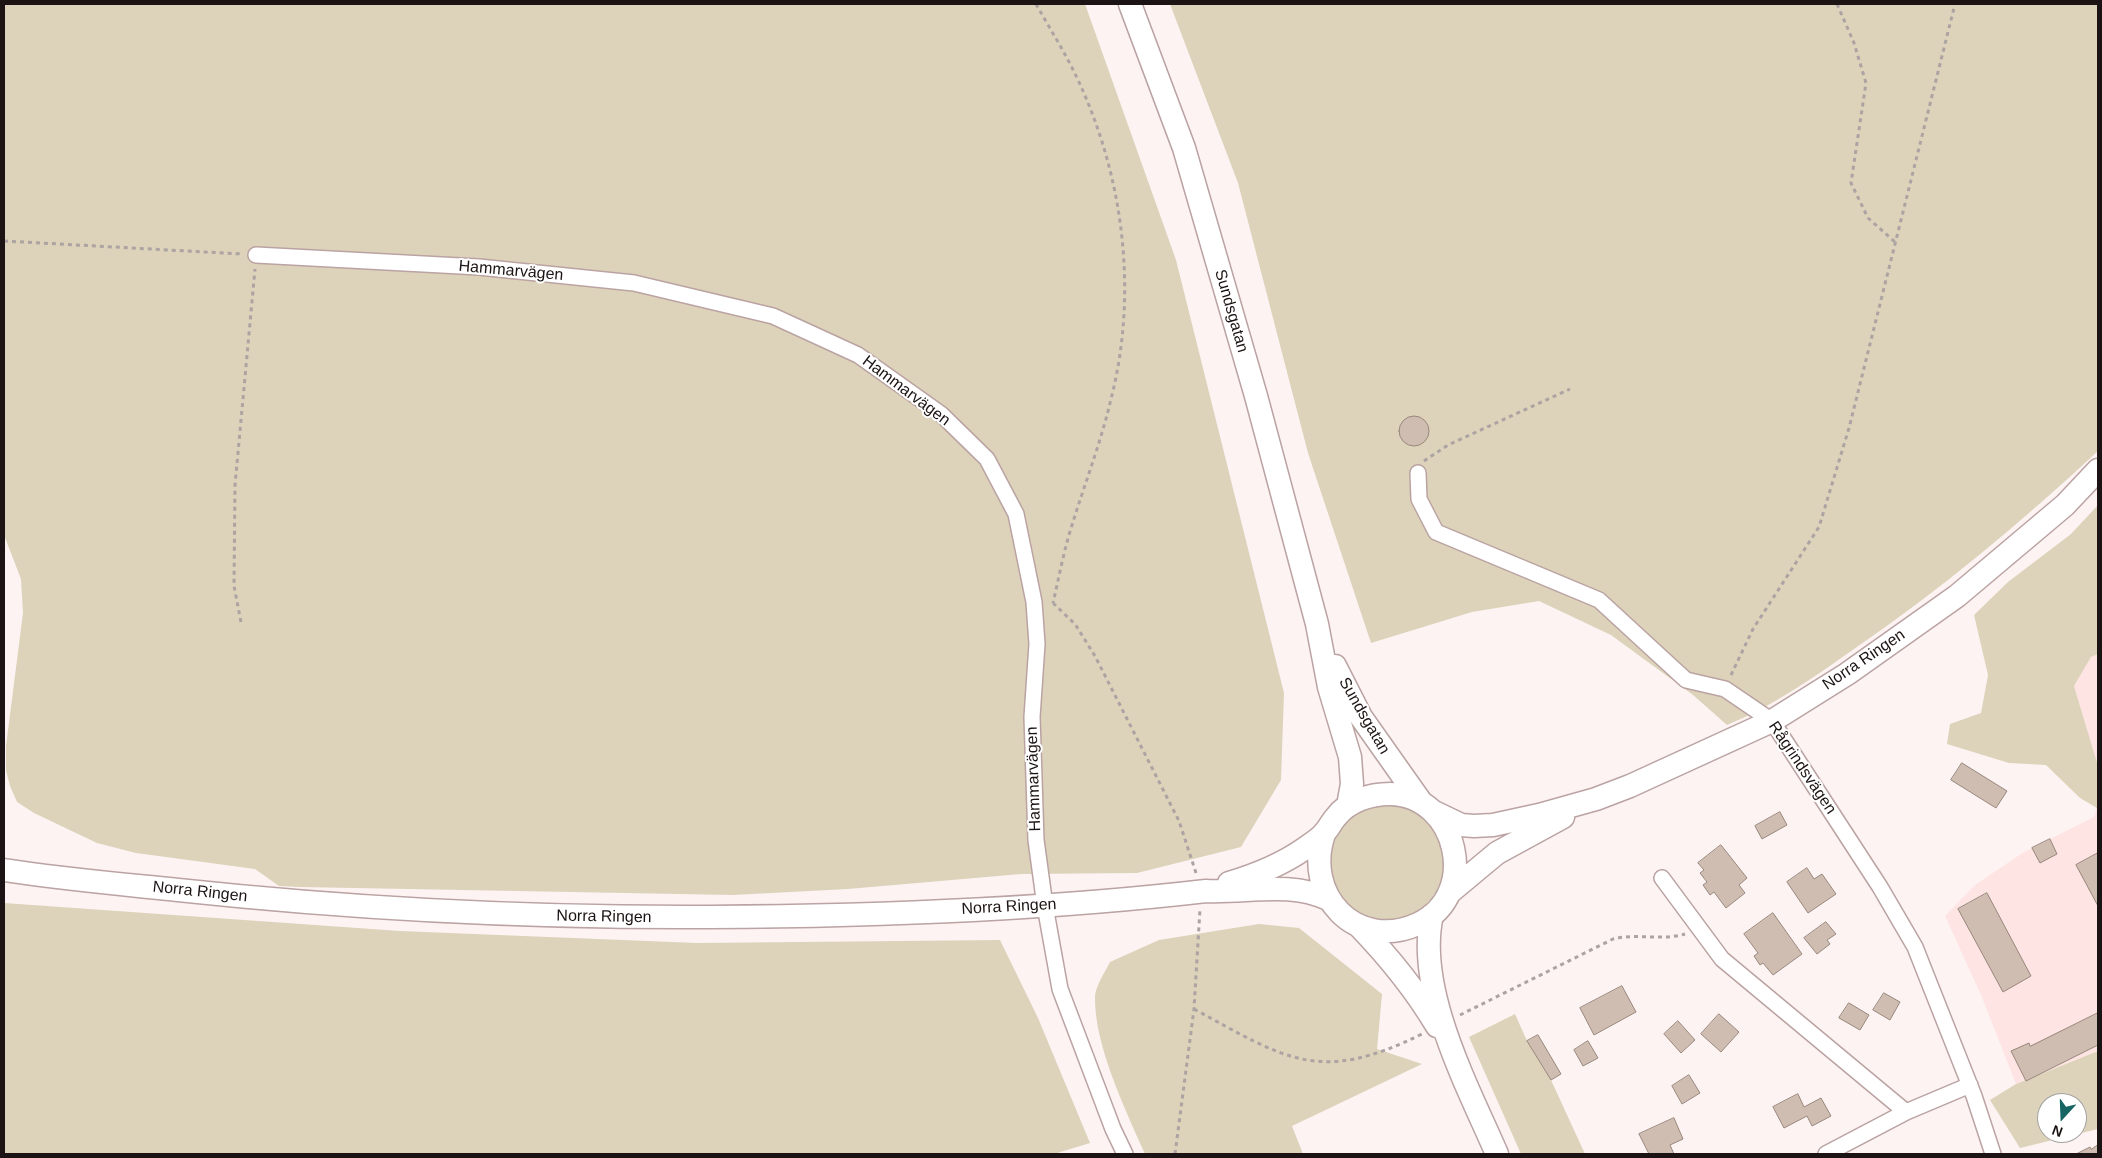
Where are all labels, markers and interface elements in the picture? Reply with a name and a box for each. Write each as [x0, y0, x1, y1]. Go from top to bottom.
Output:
street label: Hammarvägen [458, 257, 564, 285]
street label: Sundsgatan [1210, 267, 1252, 355]
street label: Hammarvägen [858, 352, 954, 430]
street label: Norra Ringen [1819, 625, 1909, 695]
street label: Sundsgatan [1334, 674, 1394, 758]
street label: Rågrindsvägen [1764, 718, 1840, 818]
street label: Hammarvägen [1023, 726, 1045, 832]
street label: Norra Ringen [152, 877, 248, 907]
street label: Norra Ringen [961, 895, 1057, 919]
street label: Norra Ringen [556, 907, 652, 927]
north arrow [2037, 1093, 2087, 1143]
text: N [2050, 1122, 2065, 1140]

